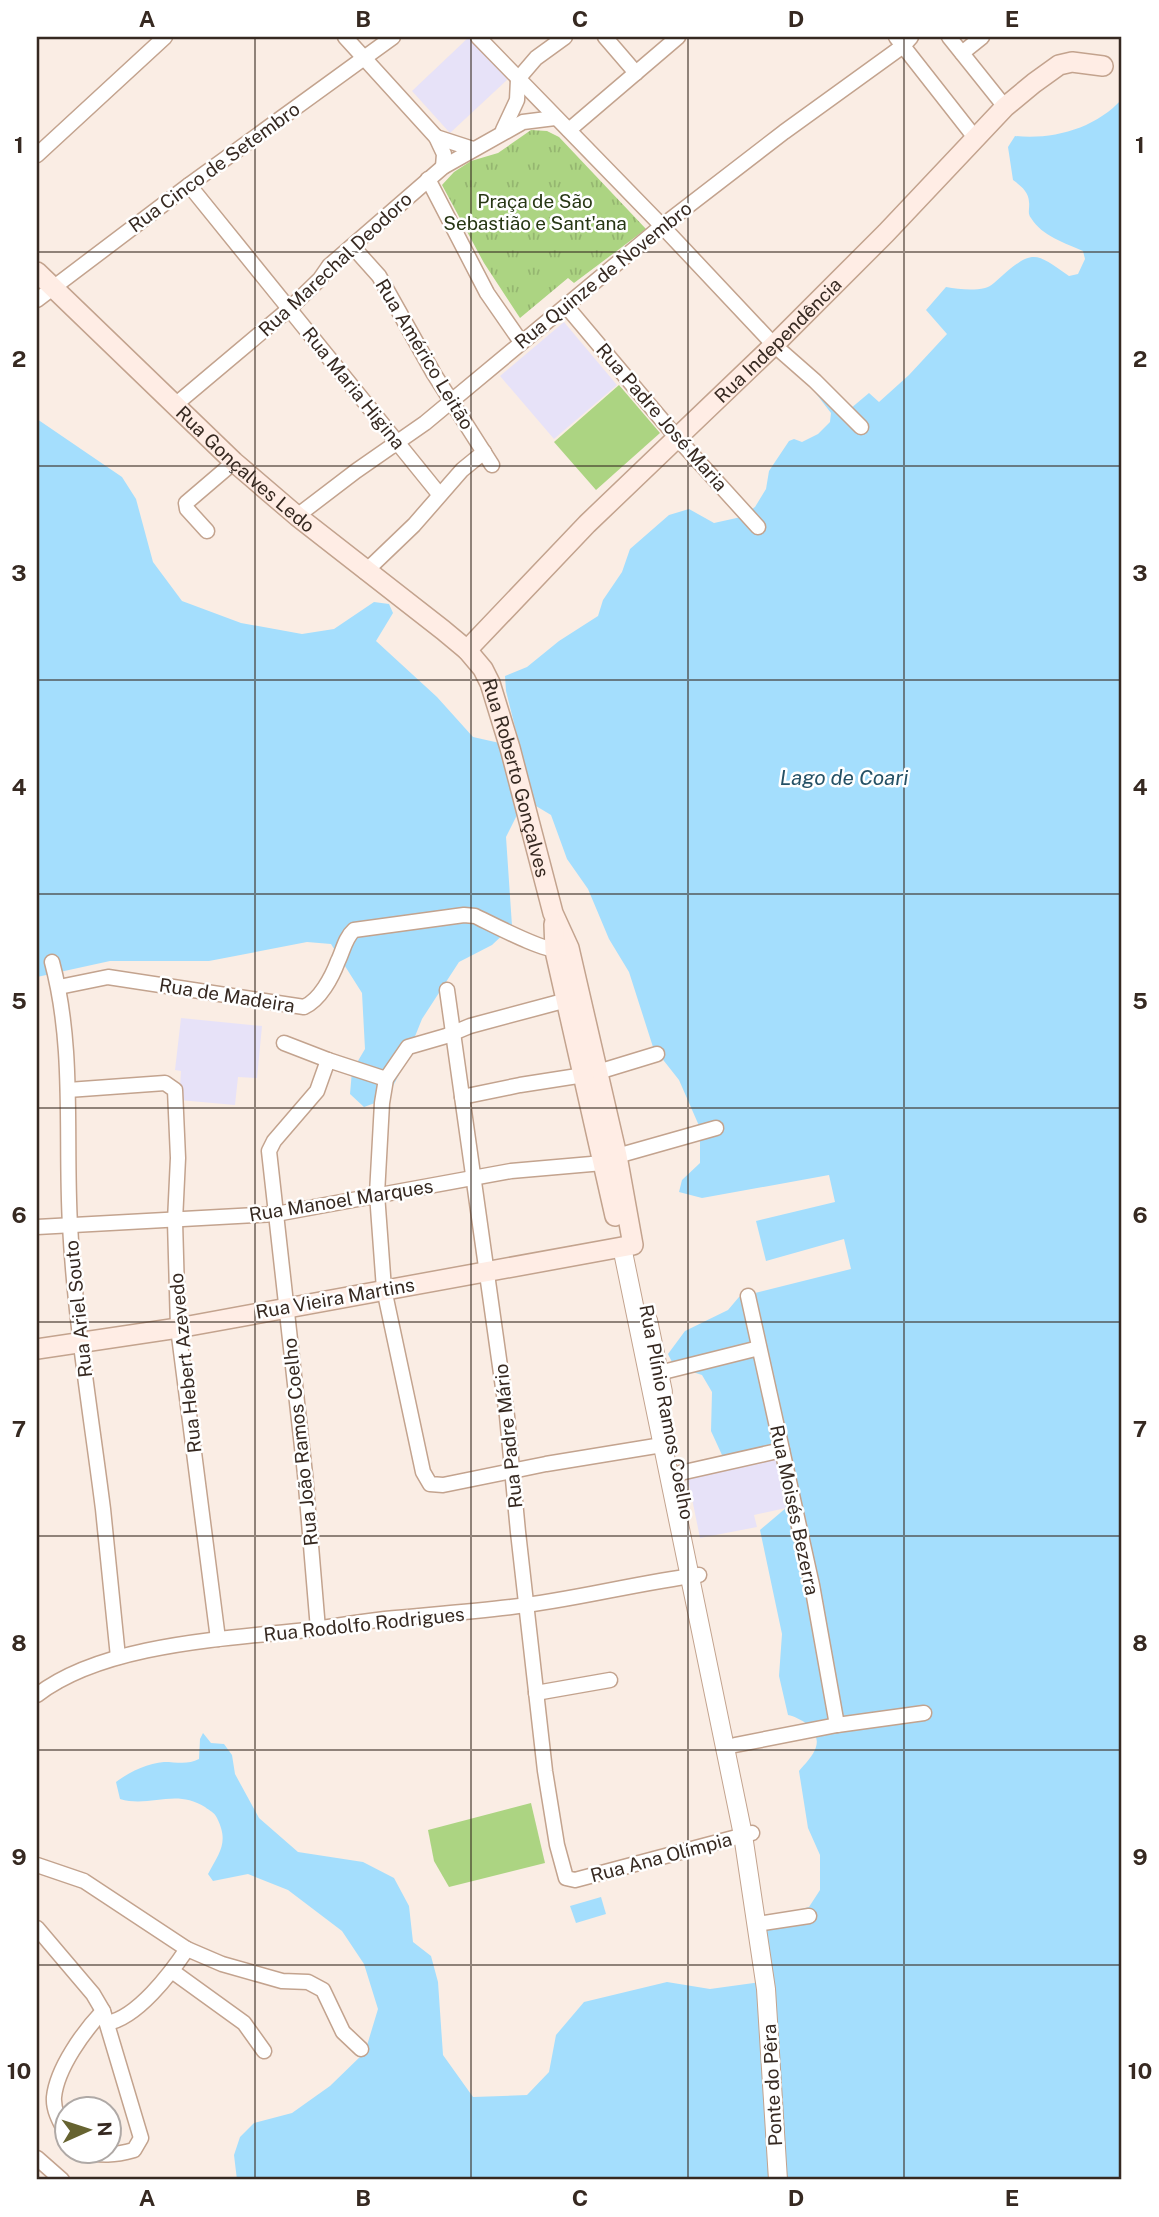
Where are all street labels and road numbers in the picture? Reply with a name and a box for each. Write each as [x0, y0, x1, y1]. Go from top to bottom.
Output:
street label: Rua Cinco de Setembro [124, 97, 304, 237]
street label: Rua Marechal Deodoro [254, 187, 416, 341]
street label: Rua Quinze de Novembro [510, 197, 696, 353]
street label: Rua Independência [710, 273, 846, 407]
street label: Rua Américo Leitão [371, 275, 479, 433]
street label: Rua Maria Higina [298, 323, 410, 453]
street label: Rua Padre José Maria [592, 339, 732, 495]
street label: Rua Gonçalves Ledo [172, 401, 319, 537]
street label: Rua Roberto Gonçalves [478, 676, 554, 879]
street label: Rua de Madeira [158, 973, 296, 1017]
street label: Rua Manoel Marques [247, 1175, 435, 1225]
street label: Rua Ariel Souto [60, 1239, 96, 1379]
street label: Rua Hebert Azevedo [165, 1272, 205, 1454]
street label: Rua Vieira Martins [254, 1273, 416, 1323]
street label: Rua Plínio Ramos Coelho [635, 1303, 699, 1521]
street label: Rua João Ramos Coelho [278, 1337, 322, 1547]
street label: Rua Padre Mário [489, 1363, 527, 1509]
street label: Rua Moisés Bezerra [766, 1423, 824, 1597]
street label: Rua Rodolfo Rodrigues [262, 1603, 466, 1645]
street label: Rua Ana Olímpia [588, 1828, 734, 1886]
street label: Ponte do Pêra [758, 2023, 786, 2147]

